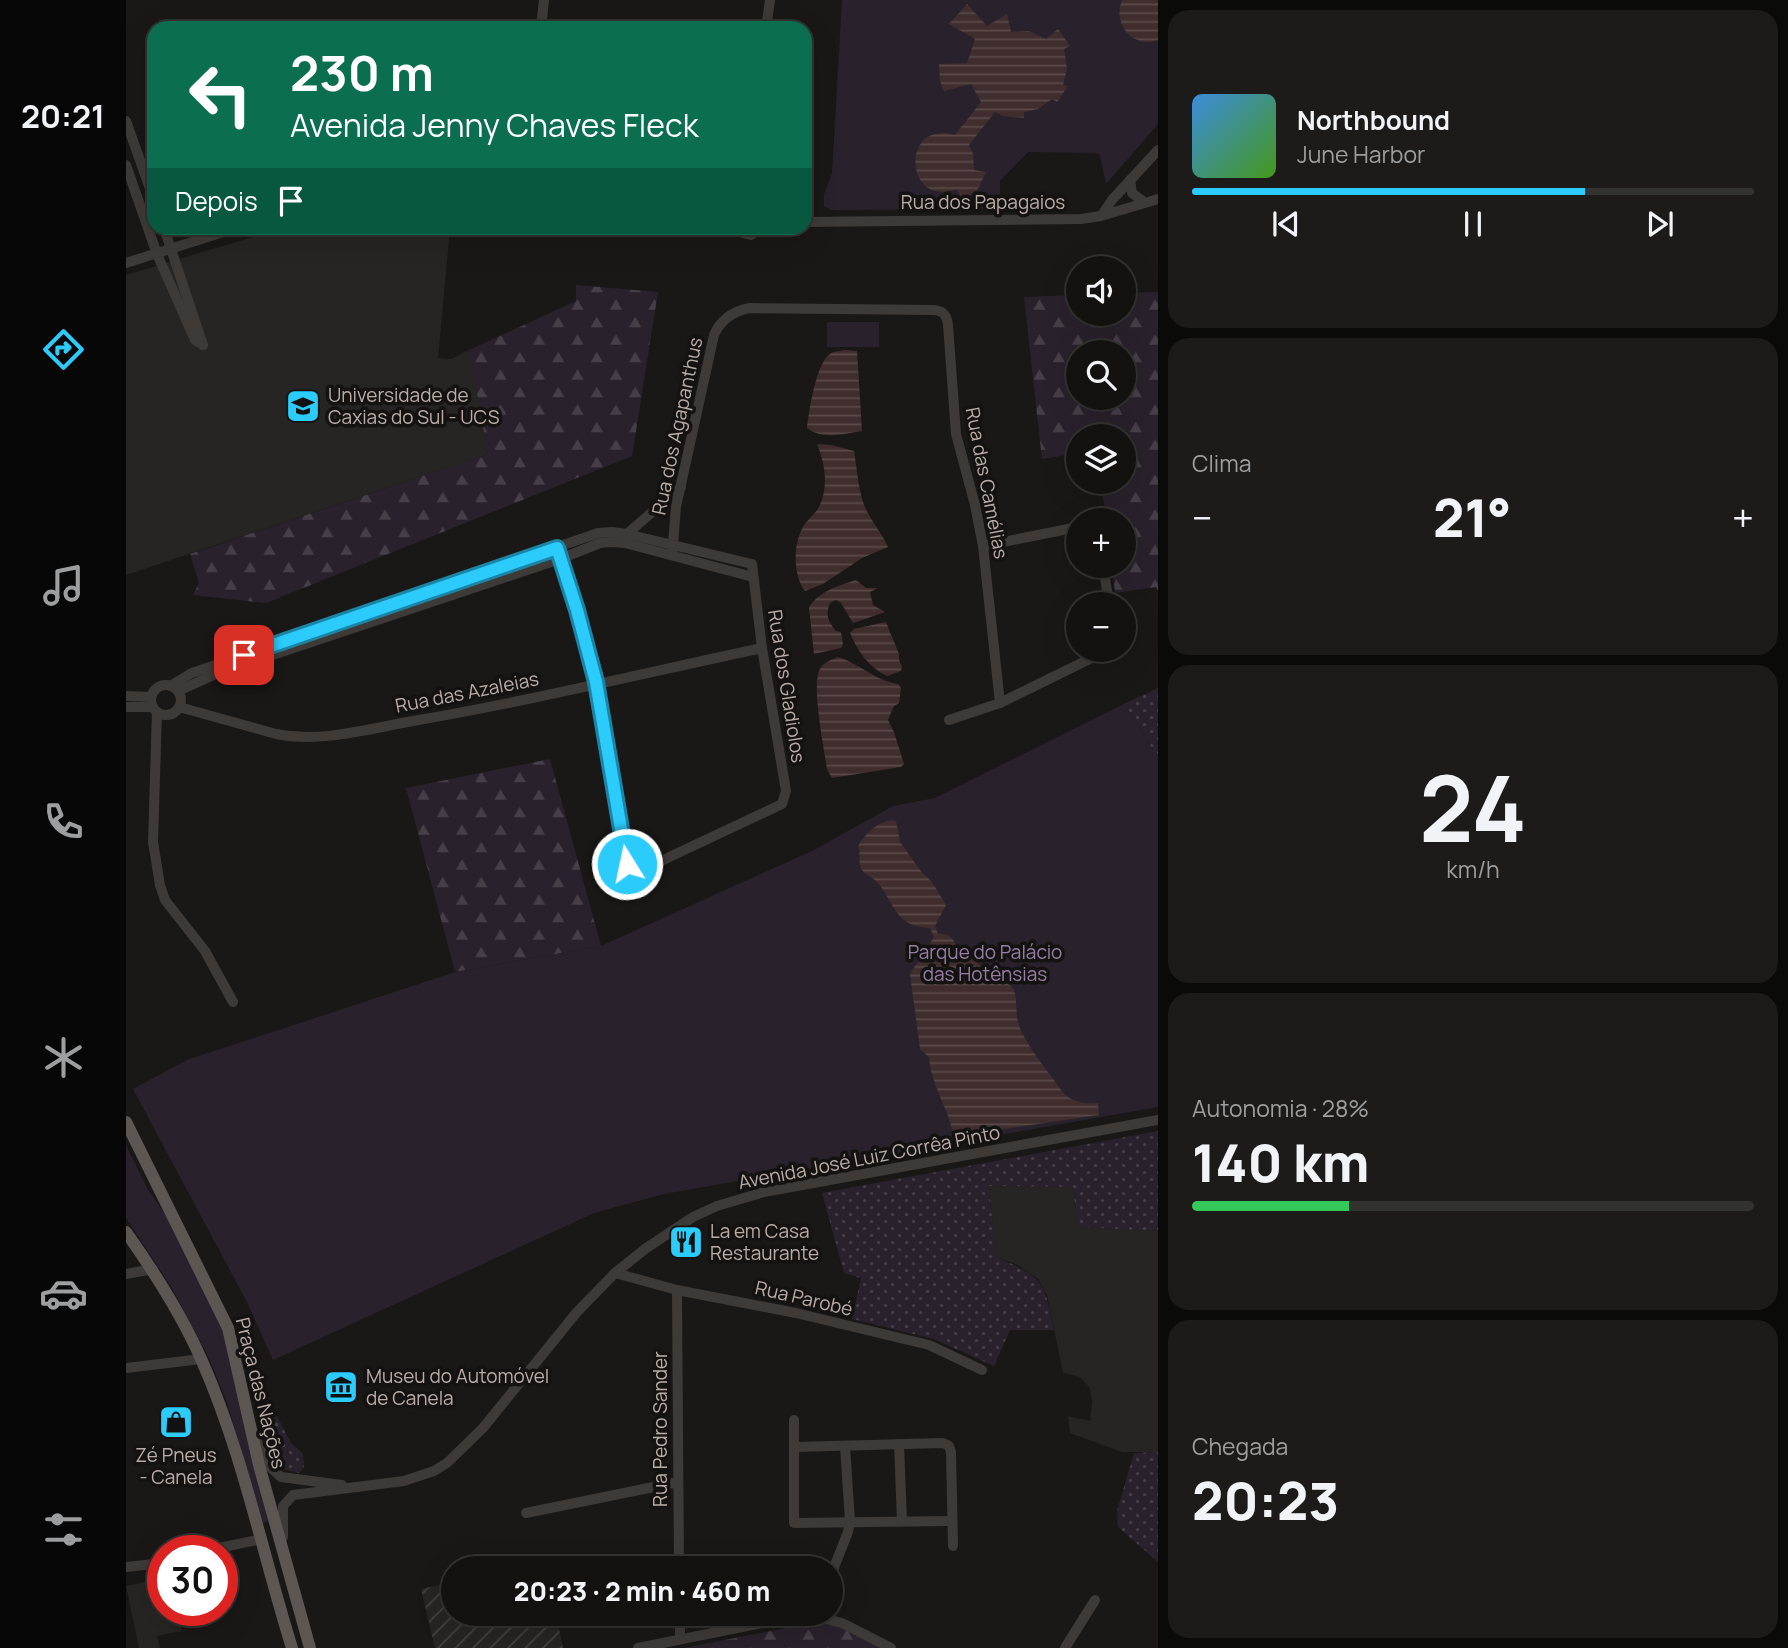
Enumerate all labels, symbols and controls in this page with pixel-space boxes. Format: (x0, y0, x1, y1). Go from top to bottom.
text: 230 m (290, 39, 434, 106)
icon: left (175, 49, 266, 140)
text: 20:21 (21, 94, 105, 138)
text: Northbound (1297, 102, 1450, 138)
text: Avenida Jenny Chaves Fleck (290, 103, 699, 147)
text: June Harbor (1297, 138, 1425, 170)
icon: arrive (272, 182, 310, 220)
text: Depois (175, 183, 258, 219)
street label: Rua dos Papagaios (901, 189, 1065, 215)
icon: previous (1267, 205, 1305, 243)
icon: pause (1454, 205, 1492, 243)
icon: next (1641, 205, 1679, 243)
map controls (1066, 256, 1136, 662)
button: sound (1066, 256, 1136, 326)
icon: directions (39, 325, 88, 374)
street label: Rua dos Agapanthus (645, 335, 709, 517)
button: search (1066, 340, 1136, 410)
place label: Universidade de Caxias do Sul - UCS (328, 382, 500, 430)
school or university icon: Universidade de Caxias do Sul - UCS (284, 387, 322, 425)
street label: Rua das Camélias (960, 405, 1014, 561)
button: layers (1066, 424, 1136, 494)
text: Clima (1192, 447, 1251, 479)
text: 21° (1433, 482, 1512, 553)
text: − (1192, 491, 1213, 543)
text: + (1732, 491, 1754, 543)
button: + (1066, 508, 1136, 578)
icon: music (39, 561, 88, 610)
button: − (1066, 592, 1136, 662)
street label: Rua dos Gladiolos (762, 608, 812, 764)
pin (214, 625, 274, 685)
icon: arrive (225, 636, 263, 674)
street label: Rua das Azaleias (393, 665, 541, 719)
text: 24 (1419, 745, 1527, 869)
icon: phone (39, 797, 88, 846)
position arrow (590, 827, 664, 901)
text: km/h (1446, 853, 1500, 885)
park label: Parque do Palácio das Hotênsias (908, 939, 1062, 987)
icon: climate (39, 1033, 88, 1082)
text: Autonomia · 28% (1192, 1092, 1369, 1124)
street label: Avenida José Luiz Corrêa Pinto (736, 1119, 1002, 1195)
text: 140 km (1192, 1127, 1369, 1198)
place label: La em Casa Restaurante (710, 1218, 819, 1266)
restaurant icon: La em Casa Restaurante (667, 1223, 705, 1261)
icon: car (39, 1269, 88, 1318)
street label: Rua Parobé (753, 1274, 855, 1322)
street label: Praça das Nações (230, 1315, 292, 1471)
street label: Rua Pedro Sander (647, 1351, 673, 1507)
place label: Museu do Automóvel de Canela (366, 1363, 549, 1411)
museum icon: Museu do Automóvel de Canela (322, 1368, 360, 1406)
shop icon: Zé Pneus - Canela (157, 1403, 195, 1441)
text: Chegada (1192, 1430, 1288, 1462)
place label: Zé Pneus - Canela (135, 1442, 217, 1490)
text: 20:23 (1192, 1465, 1339, 1536)
icon: filters (39, 1505, 88, 1554)
speed limit sign: 30 (147, 1535, 238, 1626)
text: 20:23 · 2 min · 460 m (514, 1573, 770, 1609)

